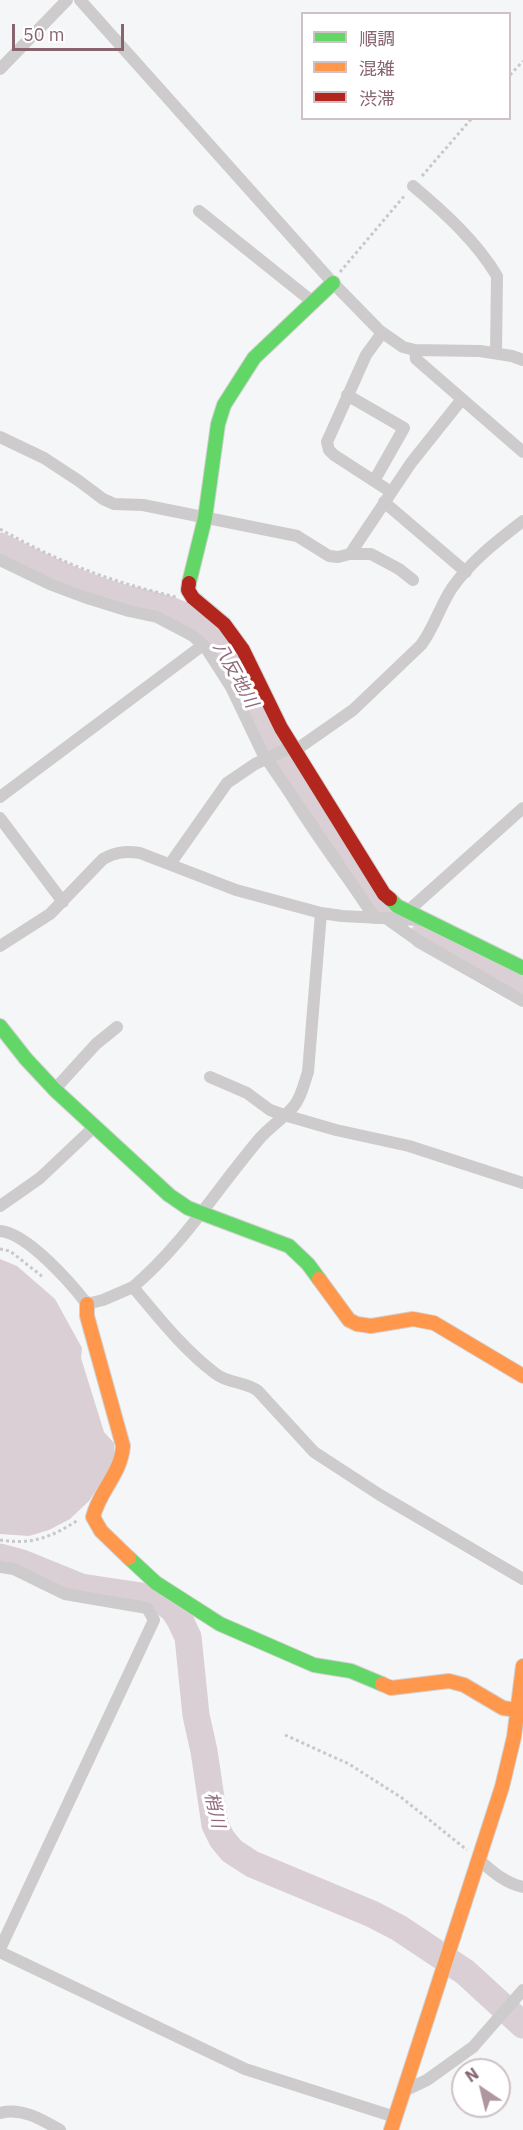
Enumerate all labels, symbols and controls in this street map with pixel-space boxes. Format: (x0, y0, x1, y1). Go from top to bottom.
scale bar (15, 12, 128, 50)
legend (301, 12, 511, 120)
text: 50 m (23, 23, 65, 46)
text: 順調 (359, 27, 395, 50)
text: 混雑 (359, 57, 395, 80)
text: 渋滞 (359, 87, 395, 110)
water label: 八反地川 (208, 638, 262, 712)
water label: 梢川 (199, 1790, 229, 1830)
north arrow (451, 2058, 511, 2118)
text: N (461, 2063, 482, 2086)

